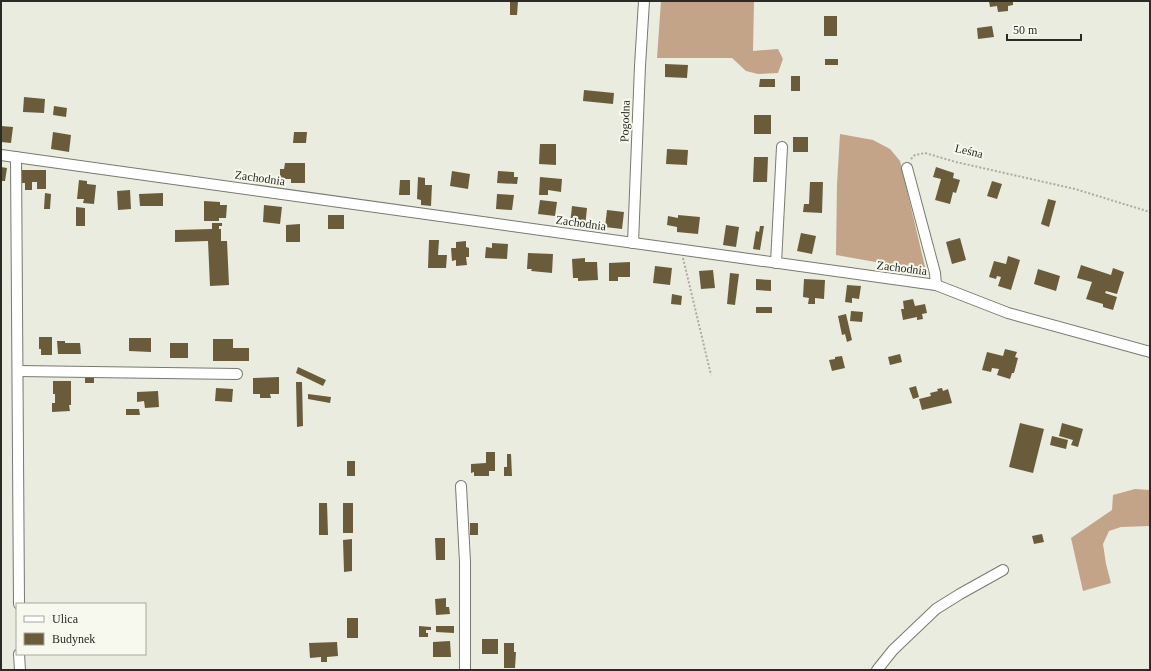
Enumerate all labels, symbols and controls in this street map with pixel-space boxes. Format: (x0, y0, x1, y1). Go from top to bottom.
scale bar (1007, 16, 1081, 42)
text: 50 m (1013, 23, 1038, 37)
street label: Pogodna (617, 99, 633, 142)
street label: Leśna (953, 141, 985, 161)
street label: Zachodnia (234, 168, 287, 189)
street label: Zachodnia (555, 213, 608, 234)
street label: Zachodnia (876, 258, 929, 278)
legend (16, 603, 146, 655)
text: Ulica (52, 612, 79, 626)
text: Budynek (52, 632, 95, 646)

